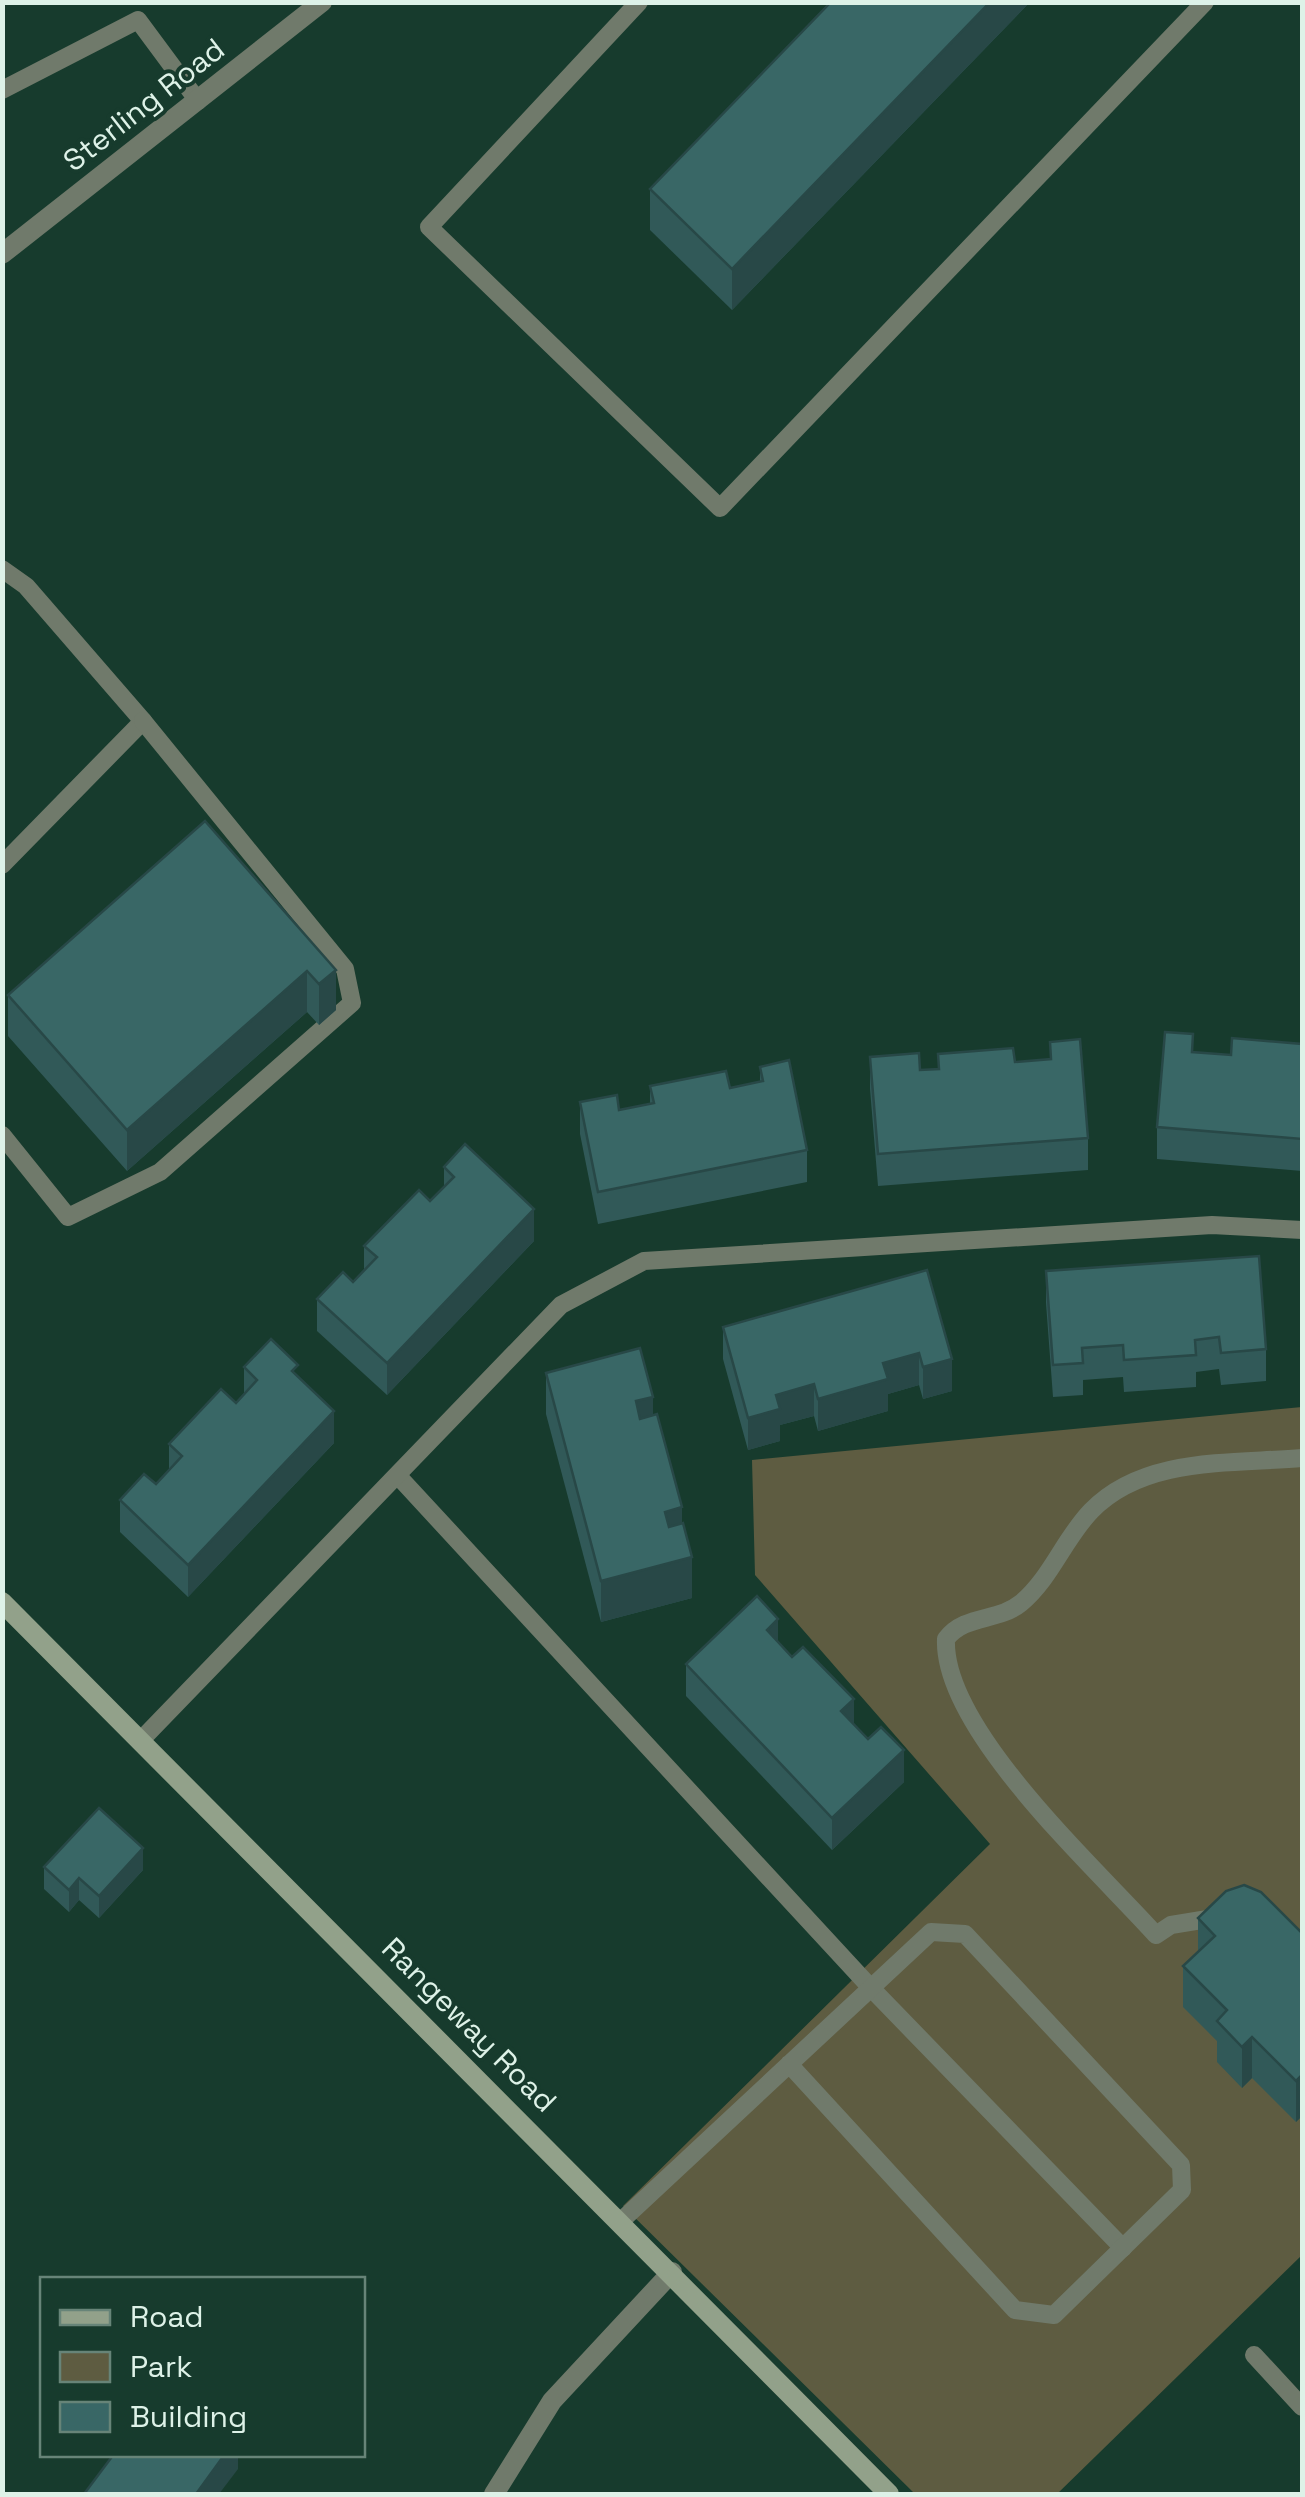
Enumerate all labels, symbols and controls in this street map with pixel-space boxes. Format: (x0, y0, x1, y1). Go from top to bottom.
street label: Sterling Road (55, 29, 232, 180)
street label: Rangeway Road (374, 1929, 565, 2120)
legend (40, 2277, 365, 2457)
text: Road (130, 2297, 204, 2336)
text: Park (130, 2347, 192, 2386)
text: Building (130, 2397, 247, 2436)

